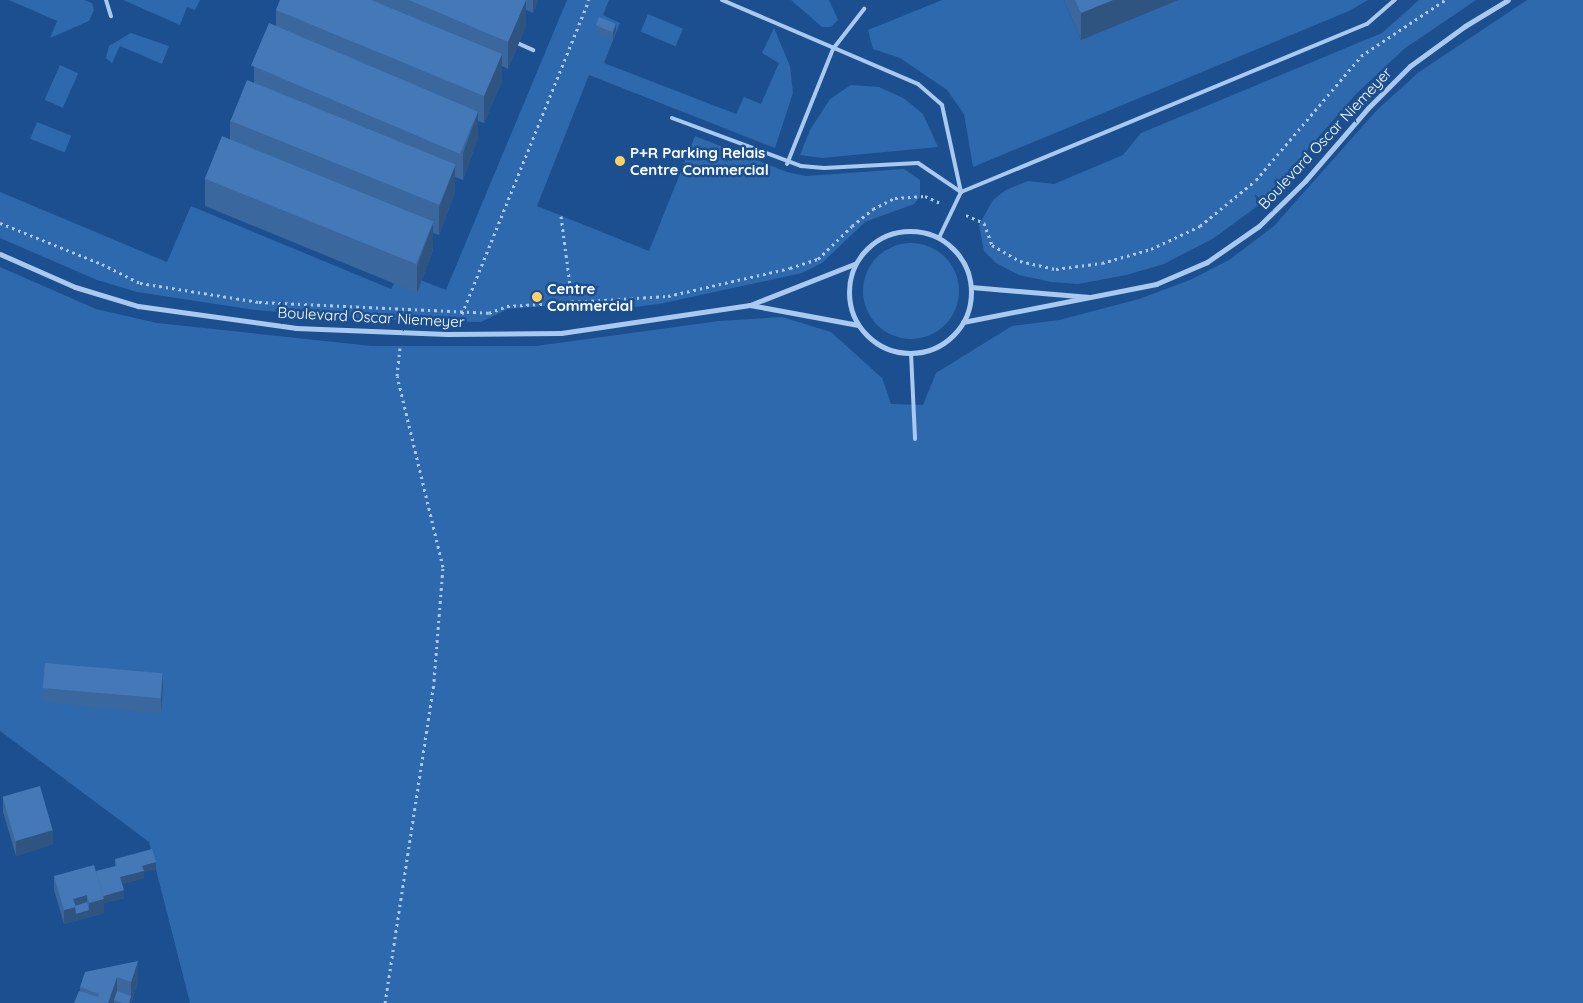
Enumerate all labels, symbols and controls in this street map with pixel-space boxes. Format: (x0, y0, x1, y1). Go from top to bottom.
street label: Boulevard Oscar Niemeyer (1255, 63, 1395, 213)
place label: P+R Parking Relais Centre Commercial (630, 143, 769, 178)
marker: P+R Parking Relais Centre Commercial (614, 155, 626, 167)
place label: Centre Commercial (547, 279, 633, 314)
marker: Centre Commercial (531, 291, 543, 303)
street label: Boulevard Oscar Niemeyer (277, 303, 465, 331)

